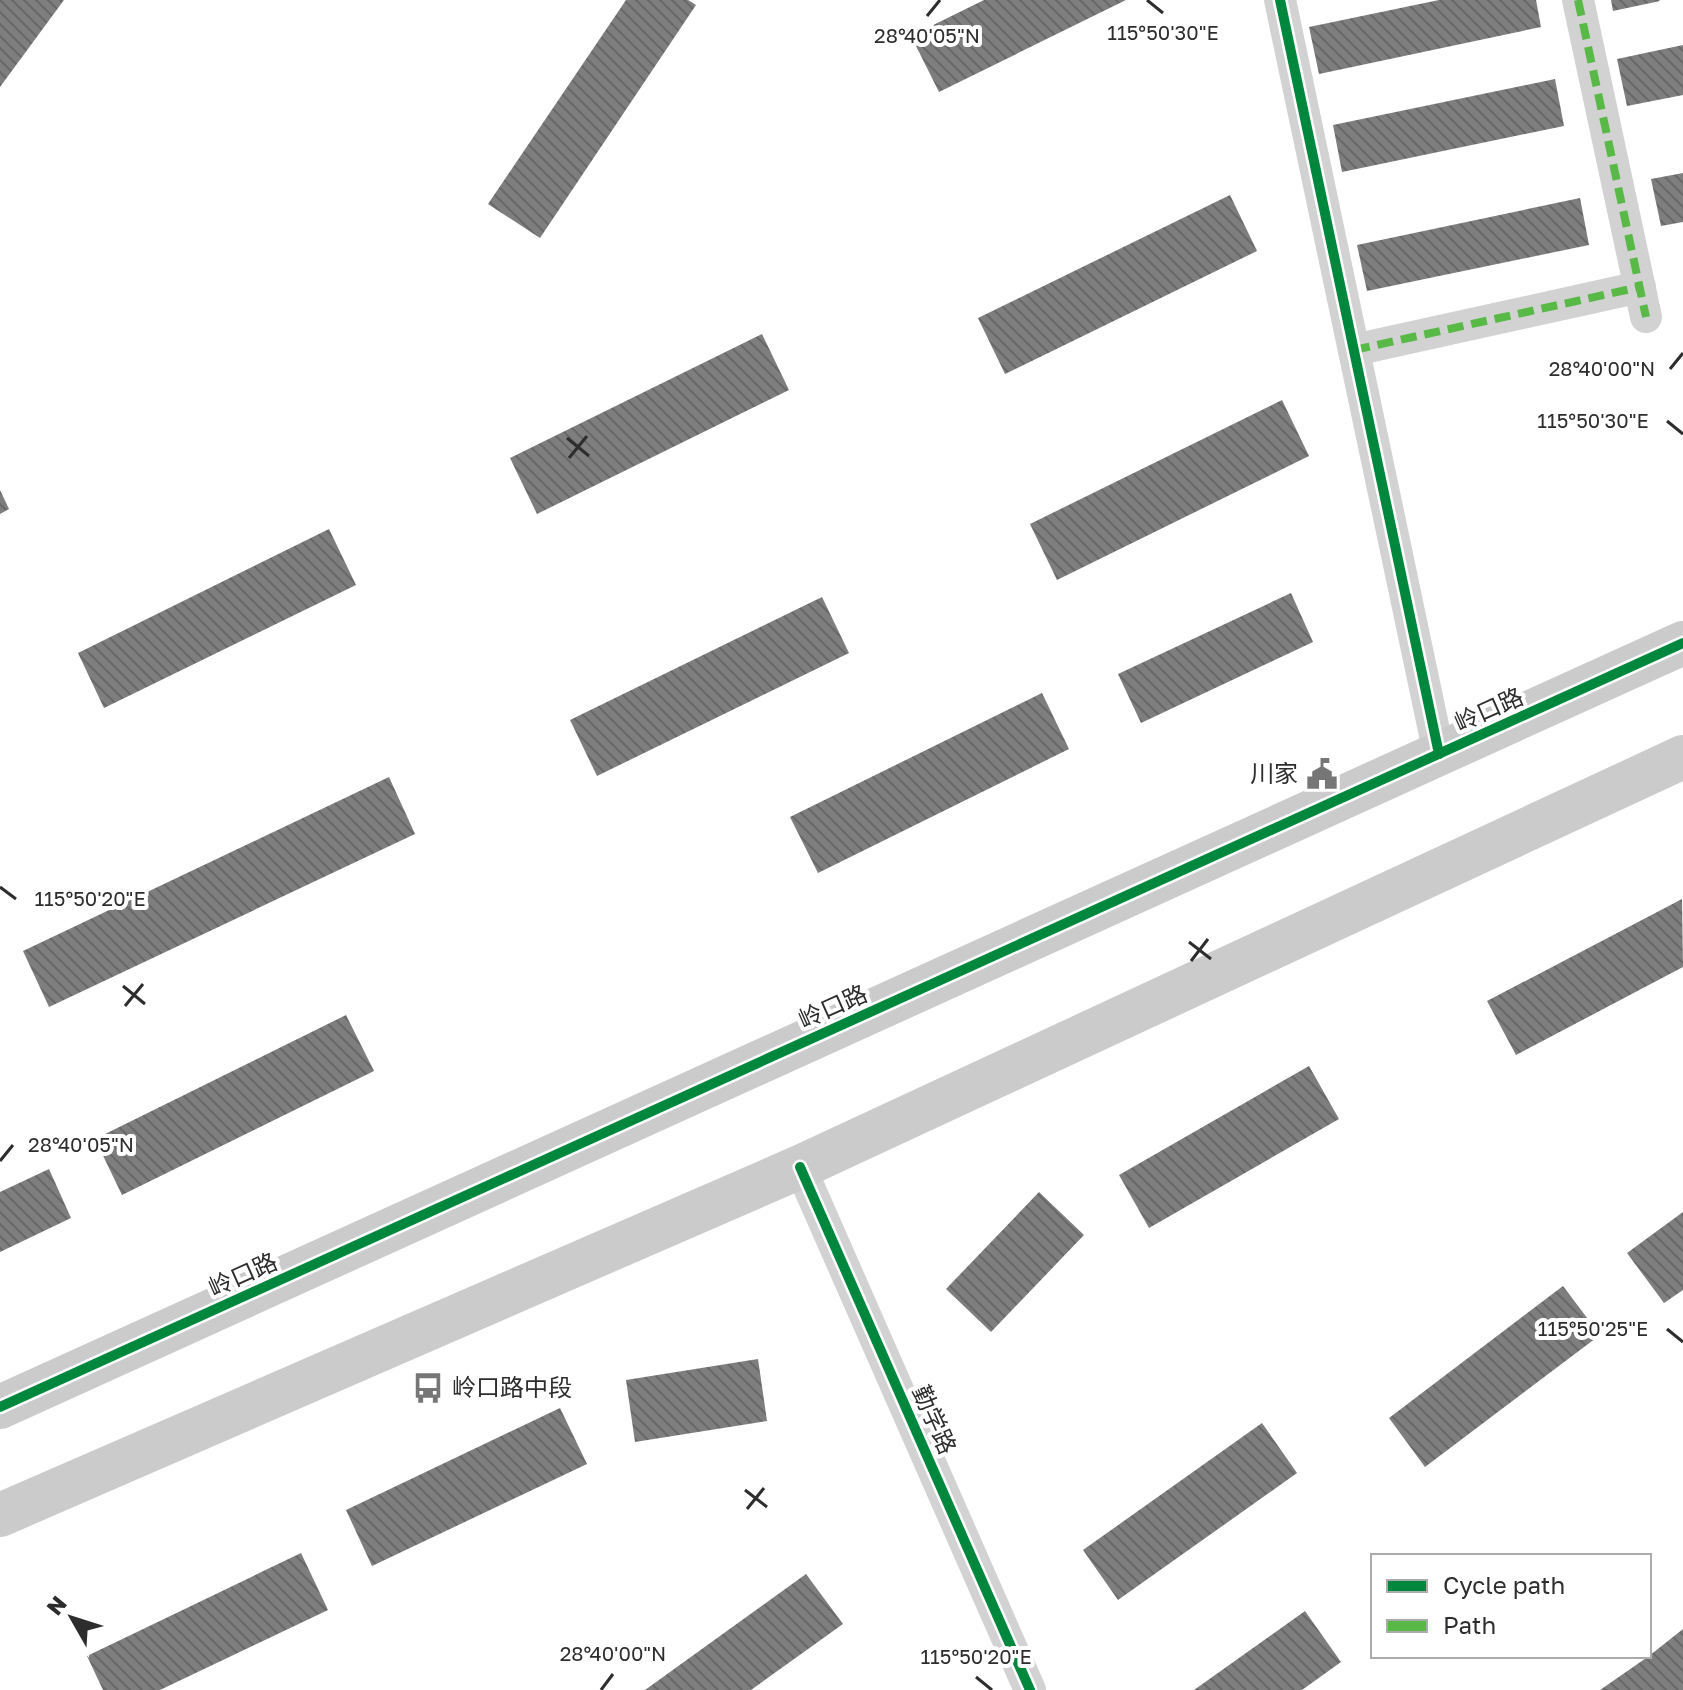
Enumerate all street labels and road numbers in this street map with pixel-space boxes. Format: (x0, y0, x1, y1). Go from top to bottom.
street label: 岭口路 (1450, 681, 1527, 737)
street label: 岭口路 (794, 978, 871, 1034)
street label: 岭口路 (204, 1246, 281, 1302)
street label: 勤学路 (907, 1381, 963, 1458)

